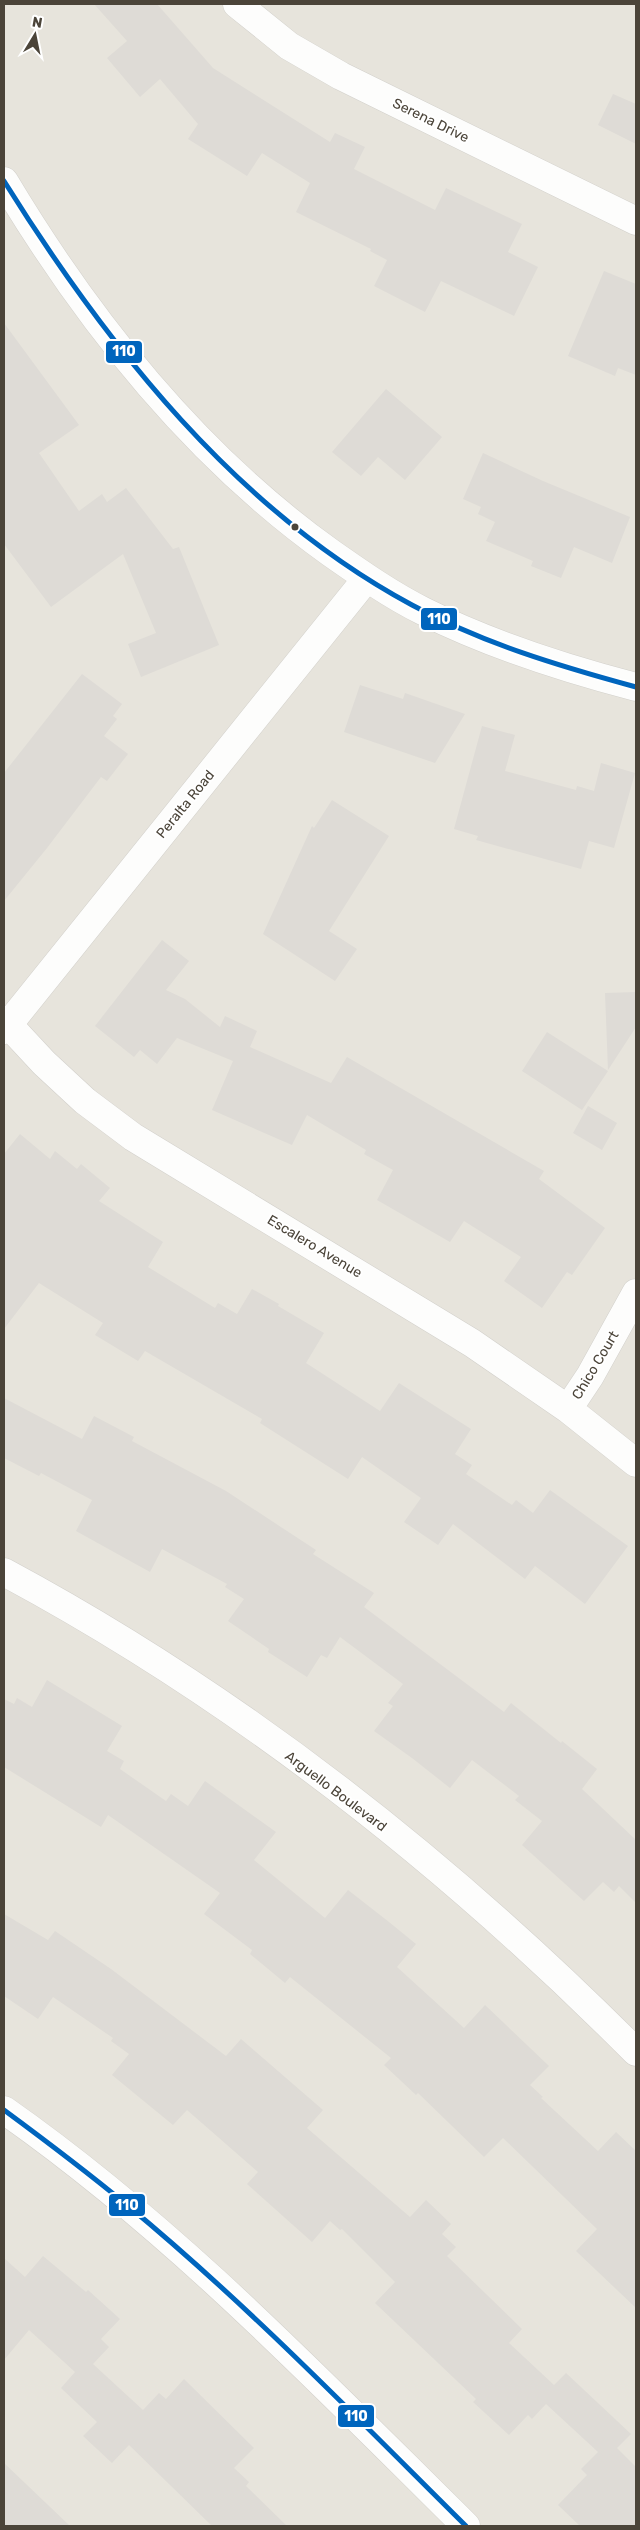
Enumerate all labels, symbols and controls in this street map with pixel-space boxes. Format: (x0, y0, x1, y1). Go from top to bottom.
north arrow (10, 10, 60, 60)
text: N (31, 13, 44, 32)
street label: Serena Drive (390, 95, 472, 146)
line badge: 110 (105, 340, 143, 364)
text: 110 (112, 343, 136, 360)
unlabelled marker (290, 522, 300, 532)
line badge: 110 (420, 607, 458, 631)
text: 110 (427, 611, 451, 628)
street label: Peralta Road (153, 767, 218, 842)
street label: Escalero Avenue (264, 1211, 365, 1282)
street label: Chico Court (568, 1327, 623, 1403)
street label: Arguello Boulevard (281, 1748, 390, 1835)
line badge: 110 (108, 2193, 146, 2217)
text: 110 (115, 2197, 139, 2214)
line badge: 110 (337, 2404, 375, 2428)
text: 110 (344, 2408, 368, 2425)

